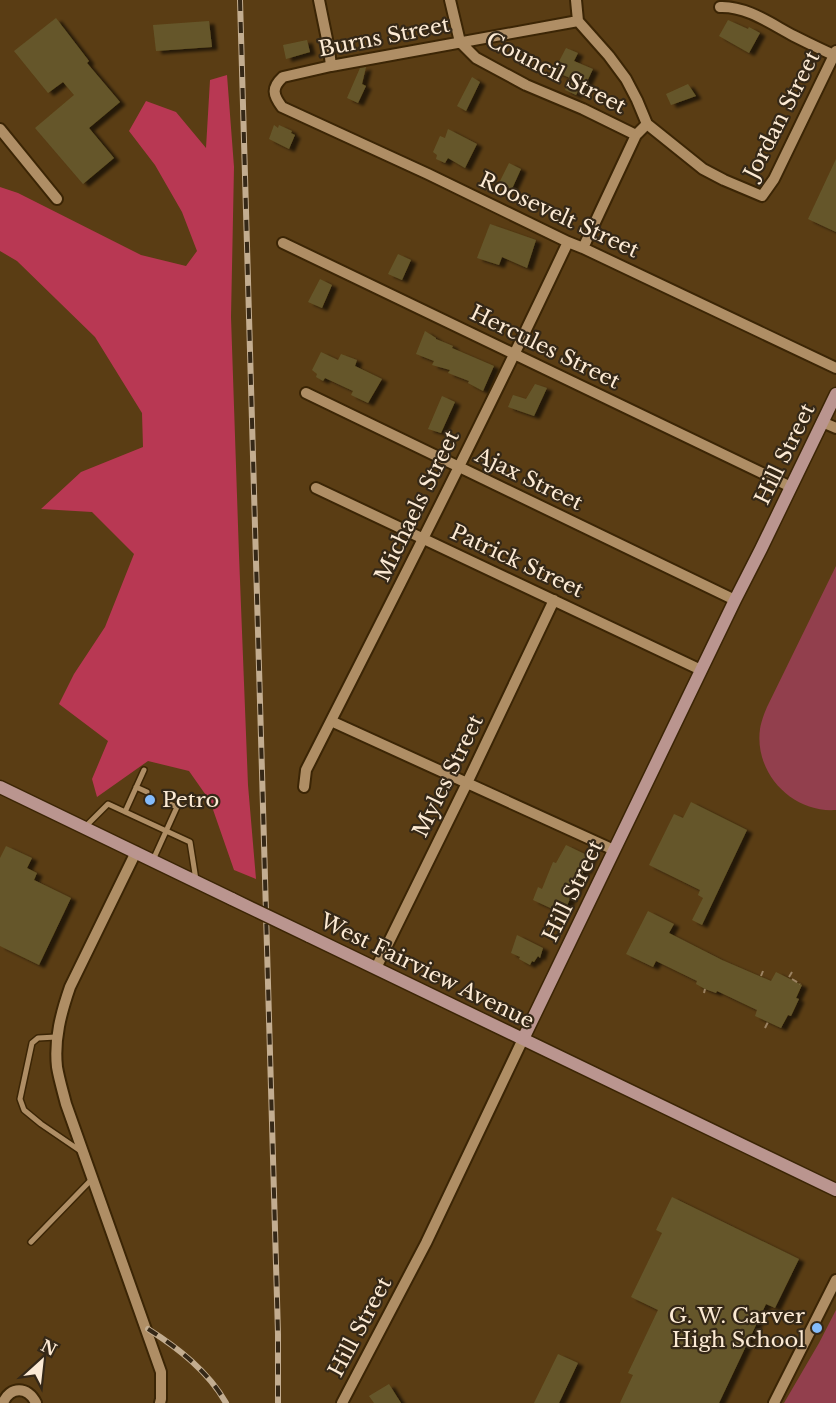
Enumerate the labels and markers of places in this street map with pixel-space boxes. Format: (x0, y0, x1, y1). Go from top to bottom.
place label: Petro (162, 787, 219, 813)
marker: Petro (143, 793, 157, 807)
place label: G. W. Carver High School (669, 1303, 805, 1353)
marker: G. W. Carver High School (810, 1321, 824, 1335)

